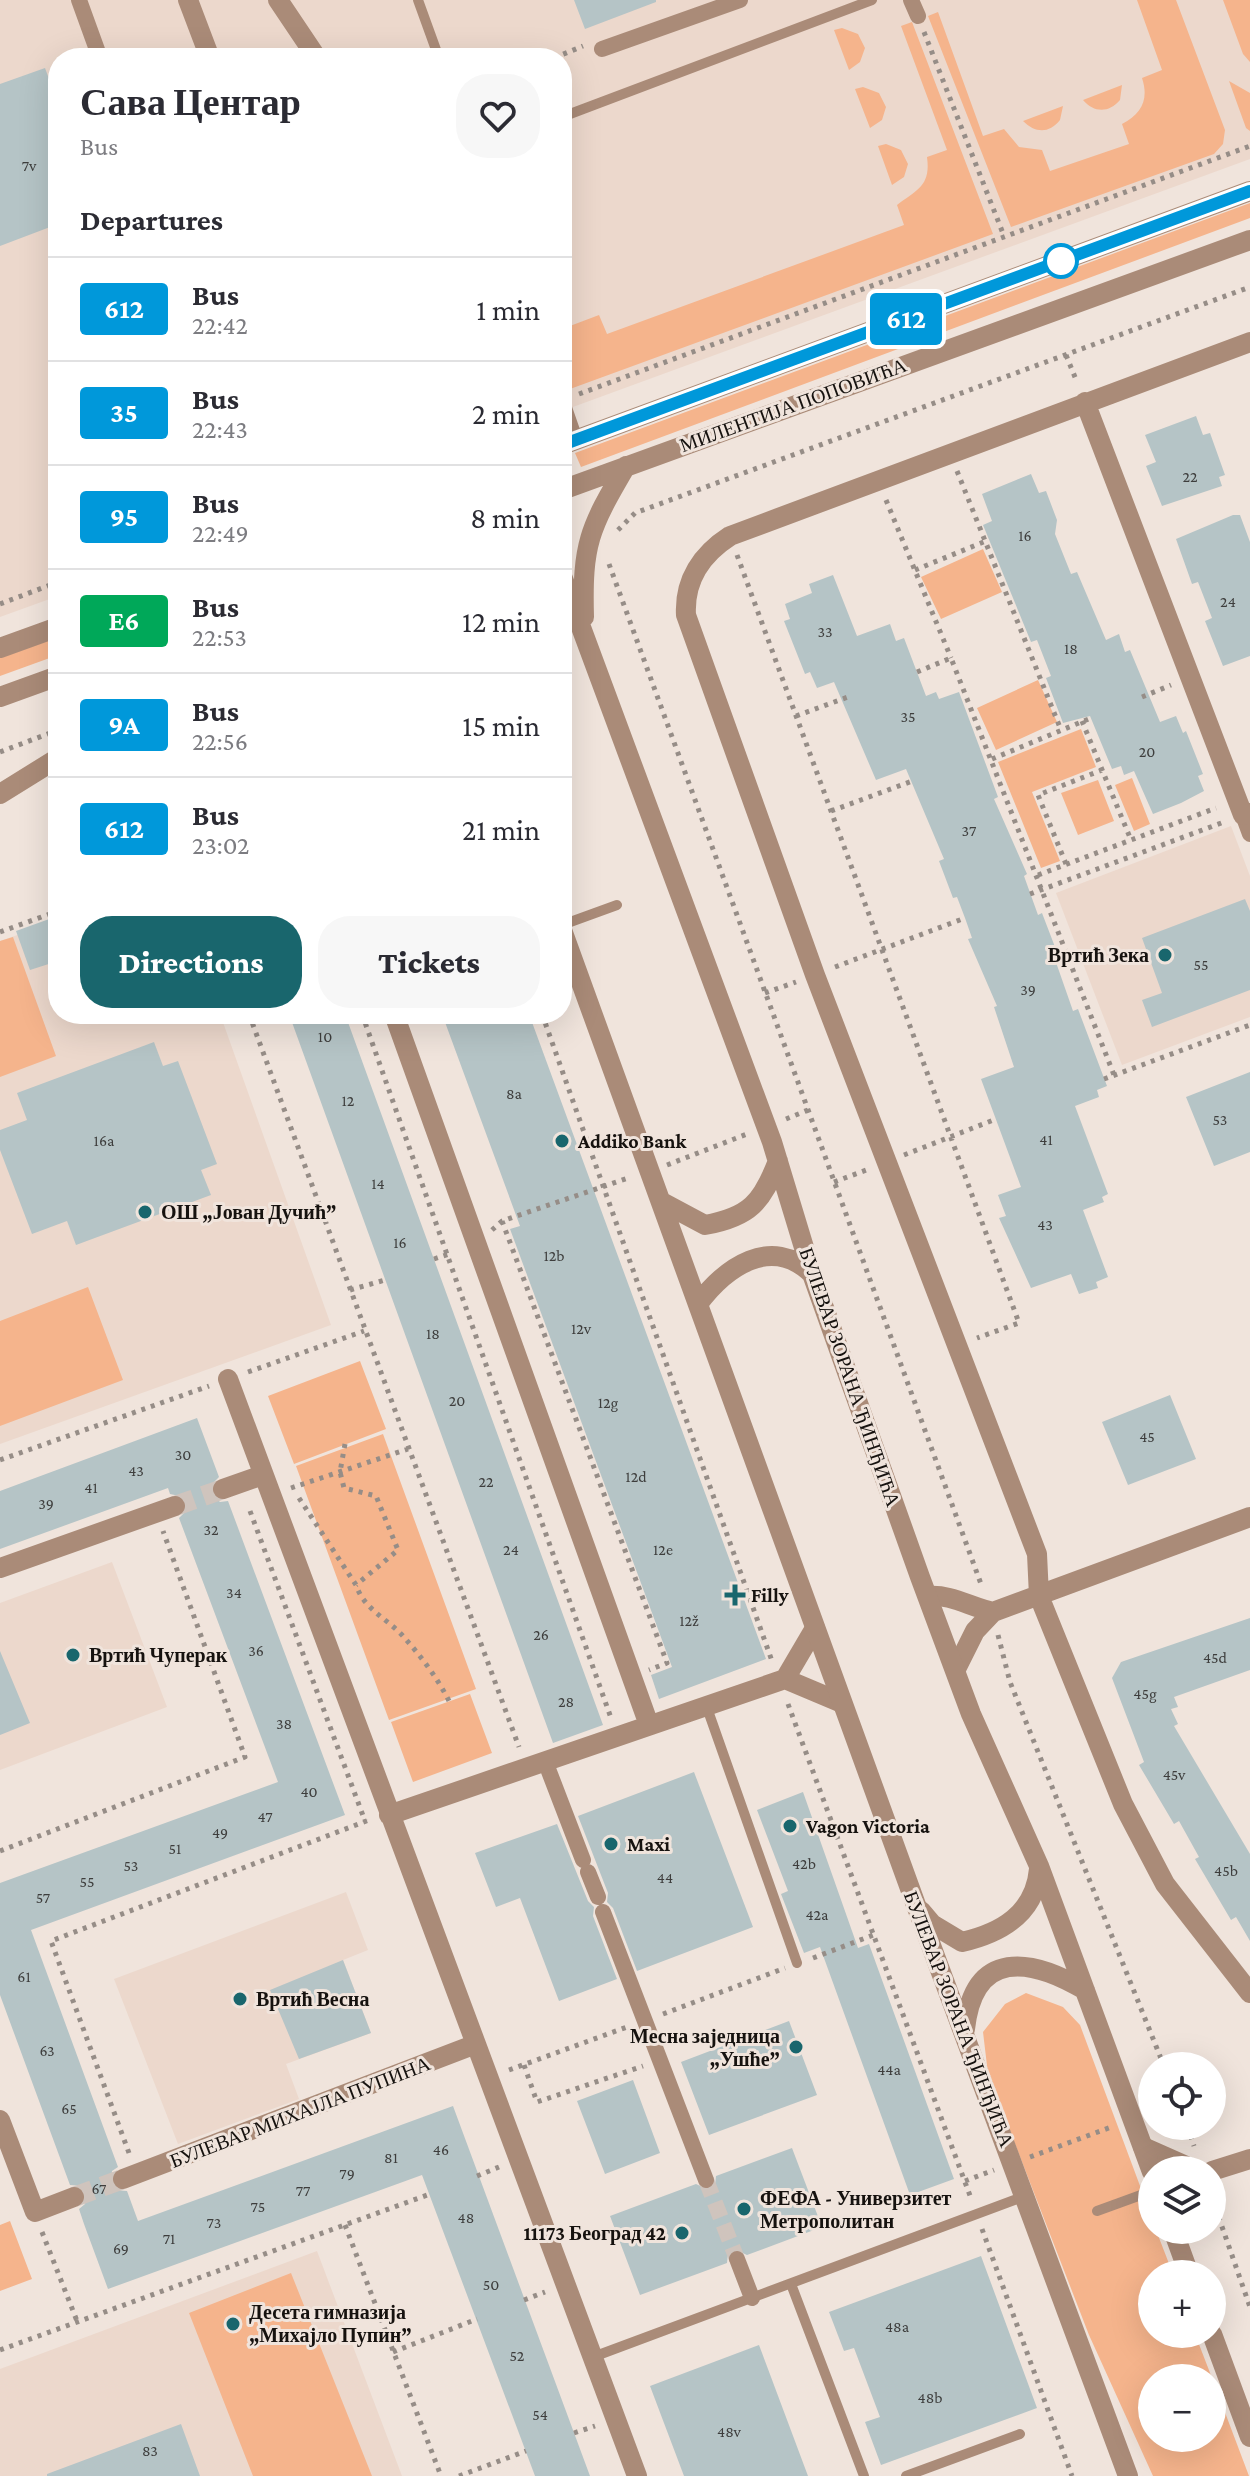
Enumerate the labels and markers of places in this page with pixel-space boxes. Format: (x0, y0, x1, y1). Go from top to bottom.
unlabelled marker (1044, 244, 1078, 278)
place label: Вртић Зека (1048, 944, 1149, 967)
marker: Вртић Зека (1156, 946, 1174, 964)
place label: Addiko Bank (577, 1130, 687, 1152)
marker: Addiko Bank (553, 1132, 571, 1150)
place label: ОШ „Јован Дучић” (161, 1201, 336, 1224)
marker: ОШ „Јован Дучић” (136, 1203, 154, 1221)
place label: Filly (751, 1584, 789, 1606)
marker: Filly (726, 1586, 744, 1604)
place label: Вртић Чуперак (89, 1644, 228, 1667)
marker: Вртић Чуперак (64, 1646, 82, 1664)
place label: Vagon Victoria (805, 1815, 930, 1837)
marker: Vagon Victoria (781, 1817, 799, 1835)
place label: Maxi (627, 1833, 670, 1855)
marker: Maxi (602, 1835, 620, 1853)
place label: Вртић Весна (256, 1988, 369, 2011)
marker: Вртић Весна (231, 1990, 249, 2008)
place label: Месна заједница „Ушће” (630, 2025, 780, 2070)
marker: Месна заједница „Ушће” (787, 2038, 805, 2056)
place label: ФЕФА - Универзитет Метрополитан (760, 2187, 952, 2233)
marker: ФЕФА - Универзитет Метрополитан (735, 2200, 753, 2218)
place label: 11173 Београд 42 (523, 2222, 666, 2245)
marker: 11173 Београд 42 (673, 2224, 691, 2242)
place label: Десета гимназија „Михајло Пупин” (249, 2301, 412, 2347)
marker: Десета гимназија „Михајло Пупин” (224, 2315, 242, 2333)

